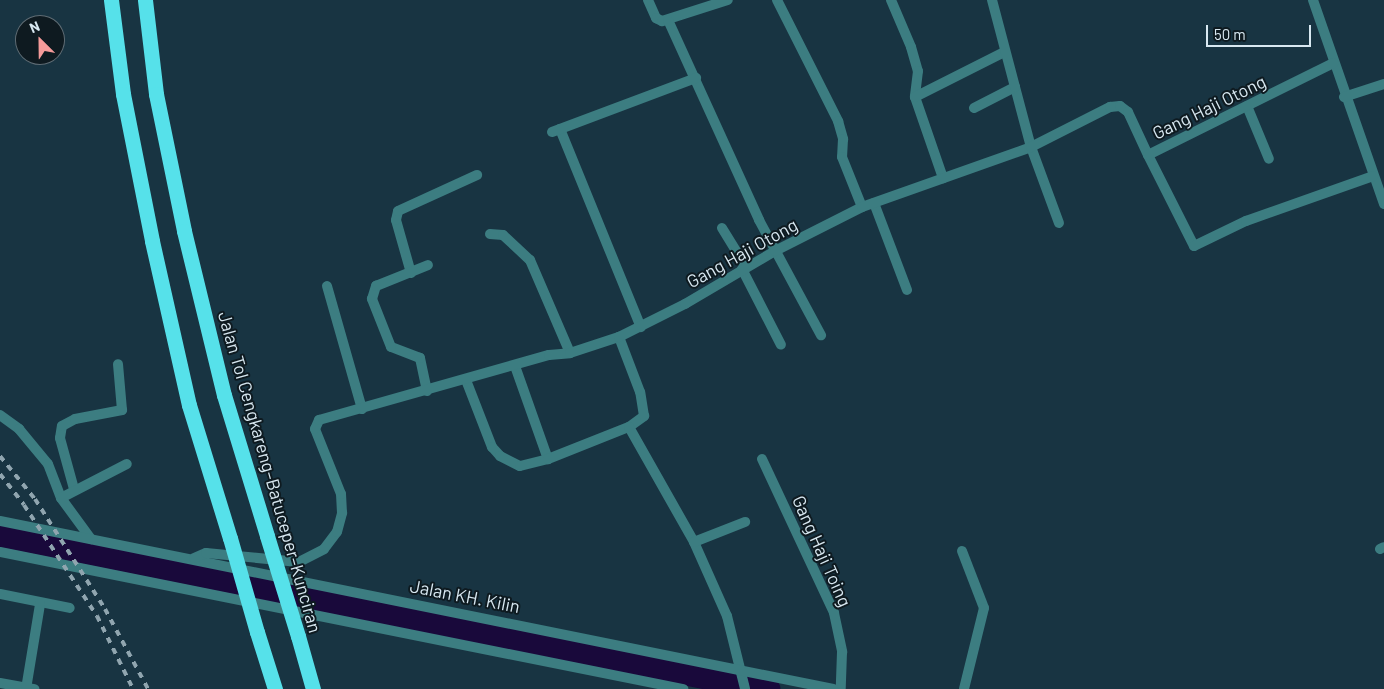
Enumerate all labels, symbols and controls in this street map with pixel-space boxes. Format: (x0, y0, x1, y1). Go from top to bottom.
north arrow (15, 15, 65, 65)
scale bar (1209, 15, 1314, 47)
text: N (27, 17, 42, 36)
text: 50 m (1214, 25, 1246, 43)
street label: Gang Haji Otong (1149, 70, 1269, 144)
street label: Gang Haji Otong (683, 214, 801, 292)
street label: Jalan Tol Cengkareng–Batuceper–Kunciran (214, 309, 326, 635)
street label: Gang Haji Toing (788, 492, 856, 610)
street label: Jalan KH. Kilin (408, 575, 522, 617)

